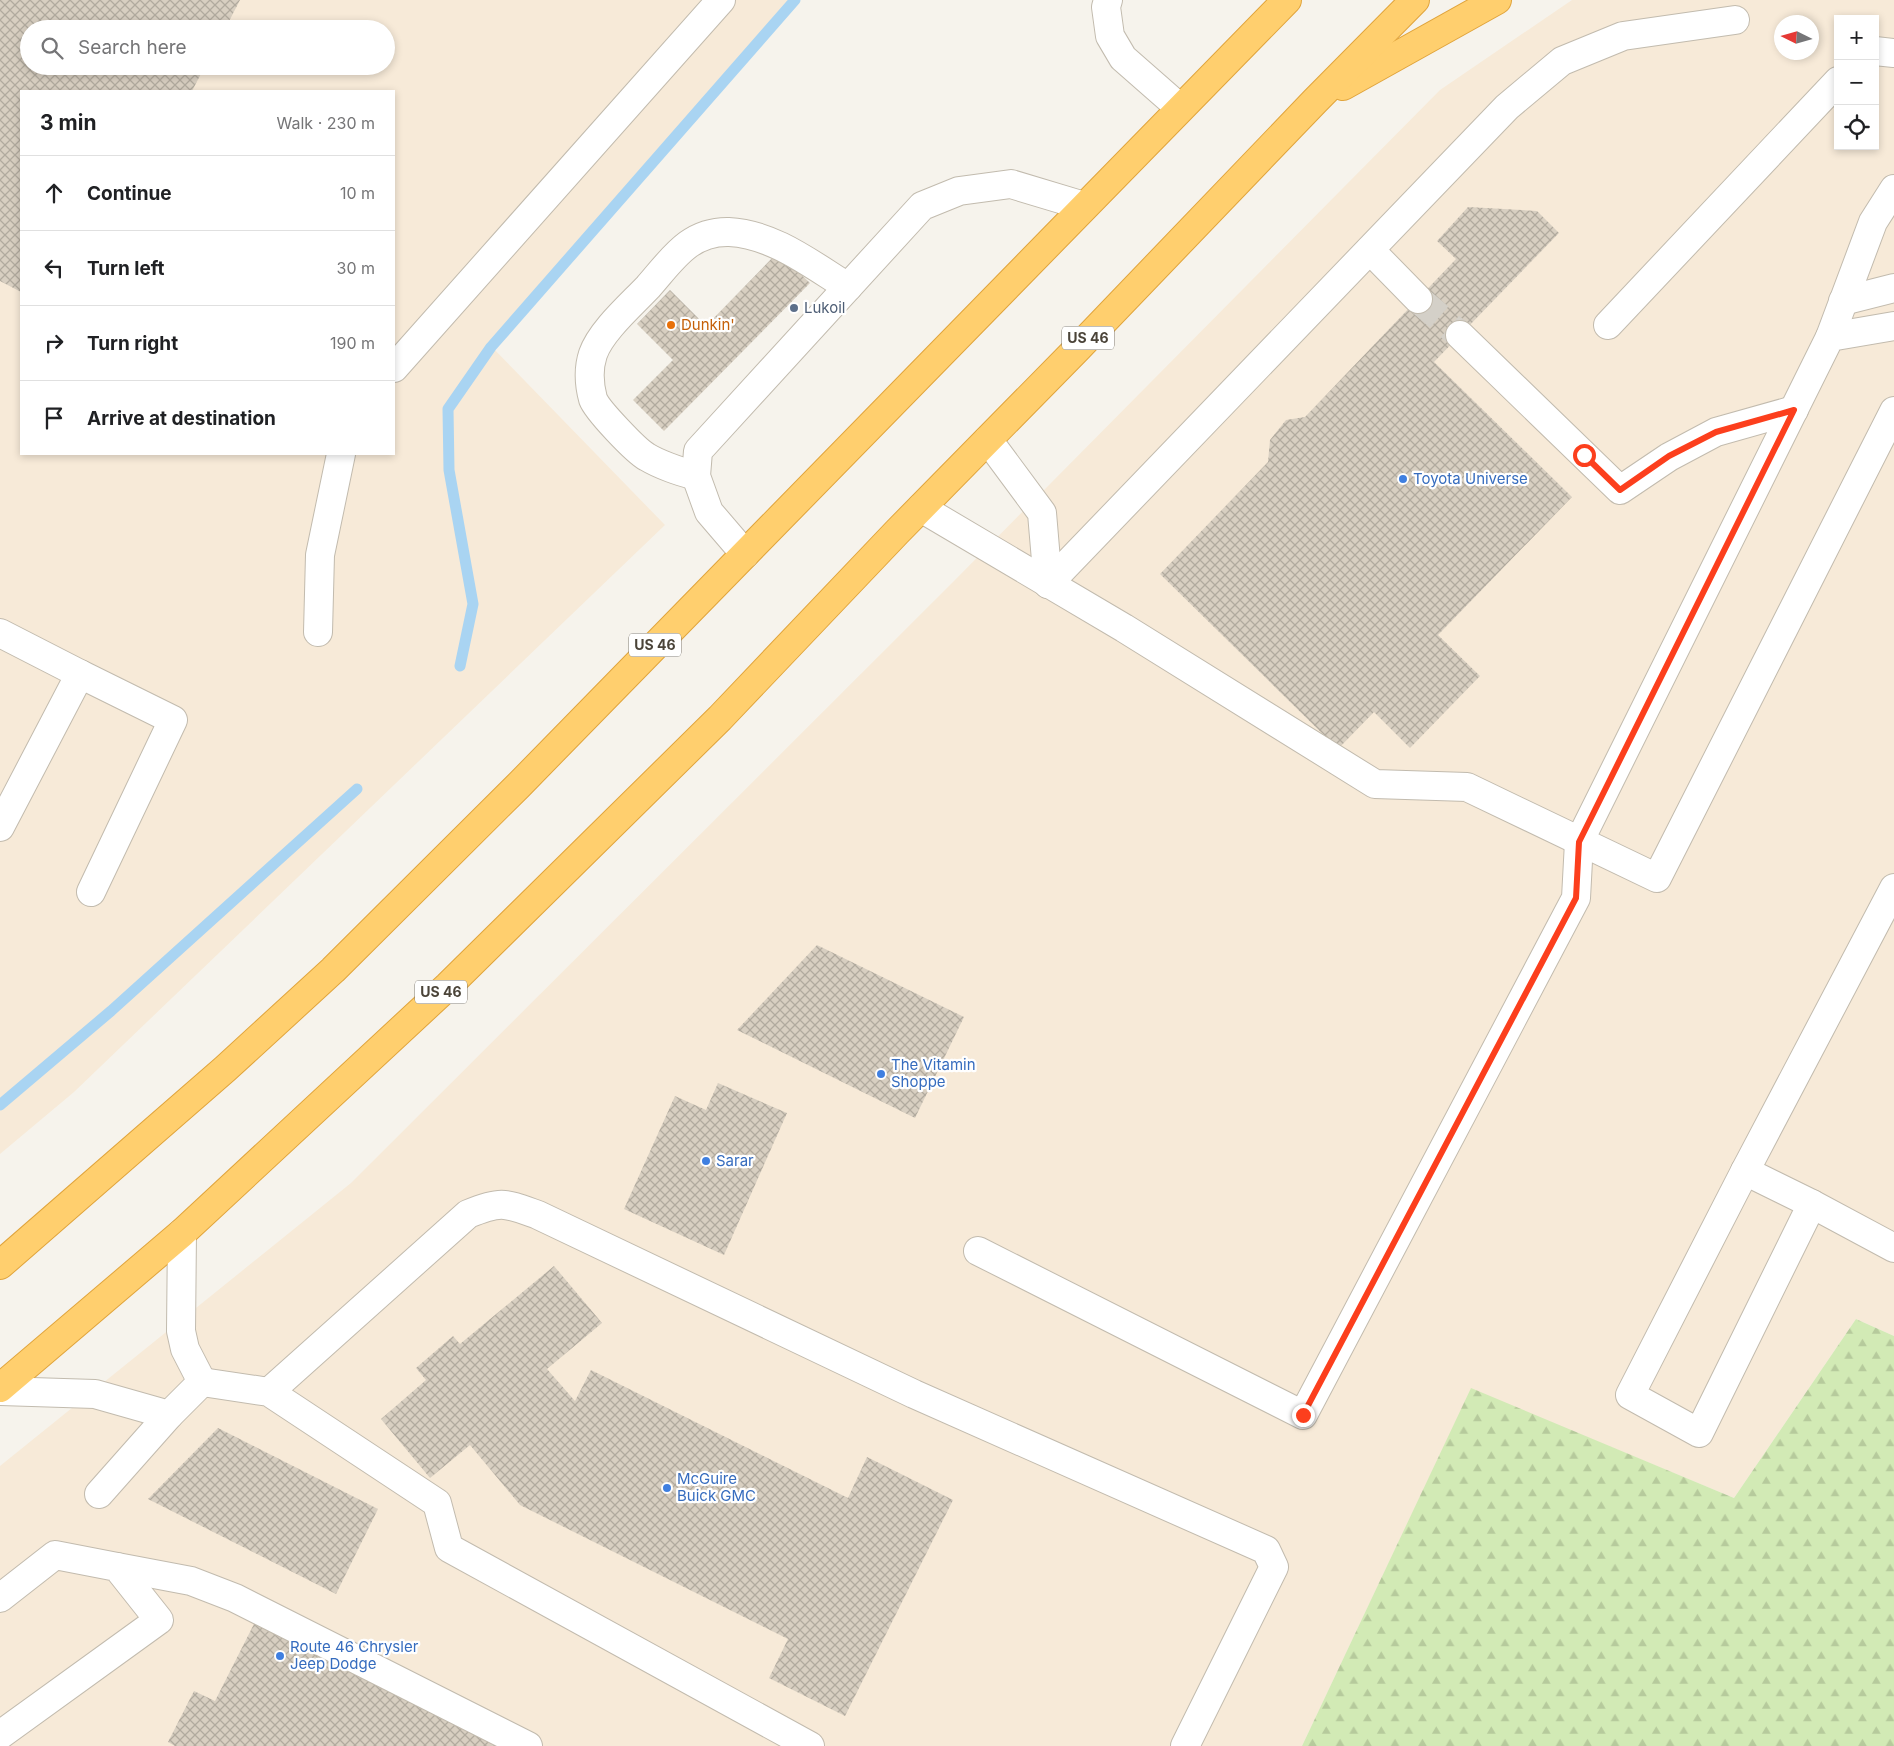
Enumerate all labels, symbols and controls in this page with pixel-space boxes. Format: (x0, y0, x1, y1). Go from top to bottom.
north arrow (1774, 15, 1819, 60)
map controls (1834, 15, 1879, 150)
button: + (1834, 15, 1879, 60)
search box (20, 20, 395, 75)
icon: search (38, 34, 66, 62)
text: Search here (78, 36, 187, 59)
button: − (1834, 60, 1879, 105)
button: locate (1834, 105, 1879, 150)
text: 3 min (40, 110, 96, 135)
text: Walk · 230 m (277, 113, 375, 133)
icon: ahead (40, 179, 68, 207)
text: Continue (87, 182, 172, 205)
text: 10 m (340, 183, 375, 203)
icon: left (40, 254, 68, 282)
text: Turn left (87, 257, 165, 280)
text: 30 m (337, 258, 375, 278)
place label: Lukoil (804, 298, 846, 317)
marker: Lukoil (788, 302, 800, 314)
place label: Dunkin' (681, 315, 735, 334)
marker: Dunkin' (665, 319, 677, 331)
road number: US 46 (1062, 326, 1114, 349)
icon: right (40, 329, 68, 357)
text: Turn right (87, 332, 178, 355)
text: 190 m (330, 333, 375, 353)
icon: arrive (40, 404, 68, 432)
text: Arrive at destination (87, 407, 276, 430)
route start (1573, 444, 1596, 467)
place label: Toyota Universe (1413, 469, 1528, 488)
marker: Toyota Universe (1397, 473, 1409, 485)
road number: US 46 (629, 634, 681, 656)
road number: US 46 (415, 980, 467, 1004)
place label: The Vitamin Shoppe (891, 1055, 976, 1091)
marker: The Vitamin Shoppe (875, 1068, 887, 1080)
place label: Sarar (716, 1151, 754, 1170)
marker: Sarar (700, 1155, 712, 1167)
route end (1292, 1404, 1315, 1427)
place label: McGuire Buick GMC (677, 1469, 756, 1505)
marker: McGuire Buick GMC (661, 1482, 673, 1494)
place label: Route 46 Chrysler Jeep Dodge (290, 1637, 419, 1673)
marker: Route 46 Chrysler Jeep Dodge (274, 1650, 286, 1662)

